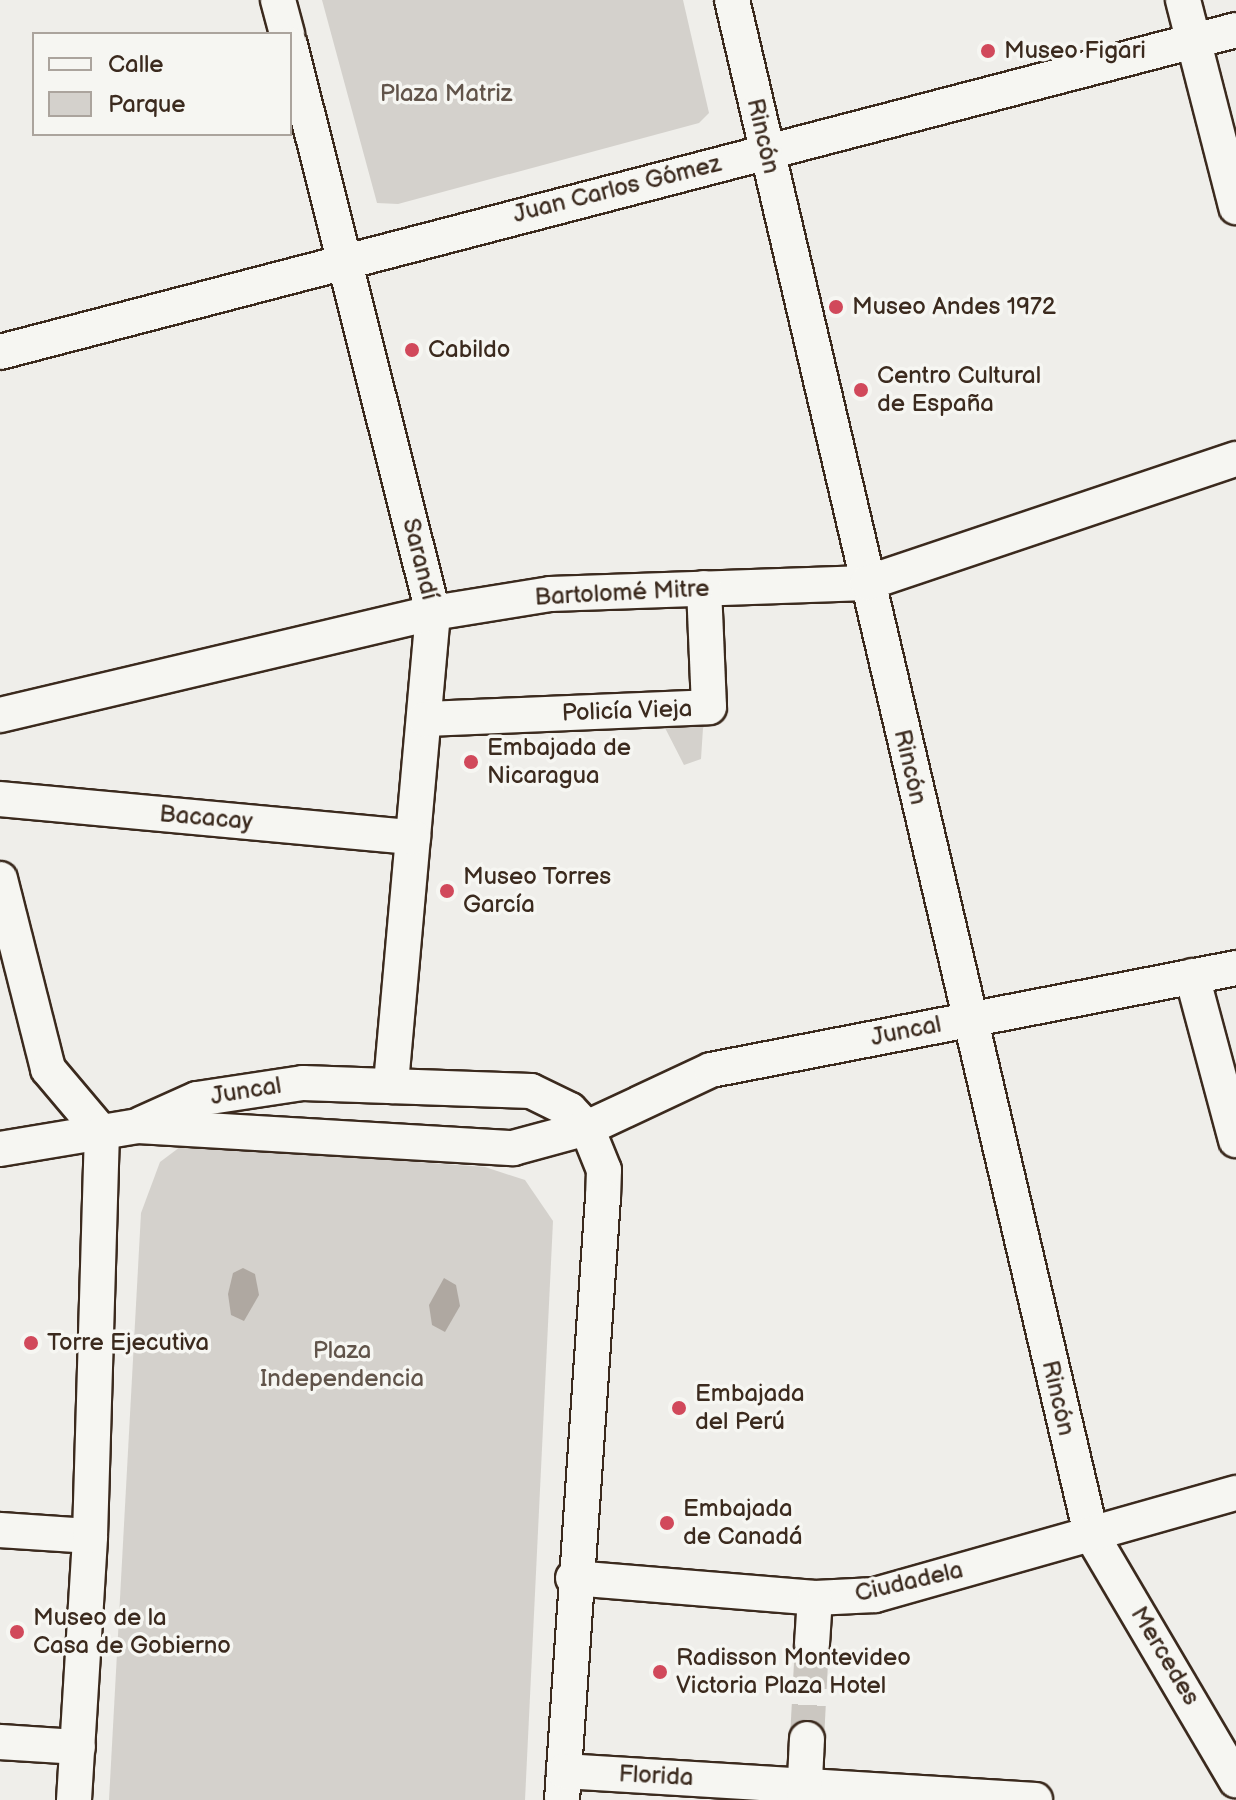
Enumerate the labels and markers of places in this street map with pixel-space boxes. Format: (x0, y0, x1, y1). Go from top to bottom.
place label: Museo Figari (1004, 37, 1146, 65)
marker: Museo Figari (979, 42, 997, 60)
place label: Museo Andes 1972 (852, 293, 1056, 321)
marker: Museo Andes 1972 (827, 298, 845, 316)
place label: Cabildo (428, 336, 510, 364)
marker: Cabildo (403, 341, 421, 359)
place label: Centro Cultural de España (877, 362, 1041, 418)
marker: Centro Cultural de España (852, 381, 870, 399)
place label: Embajada de Nicaragua (487, 734, 631, 790)
marker: Embajada de Nicaragua (462, 753, 480, 771)
place label: Museo Torres García (463, 863, 612, 919)
marker: Museo Torres García (438, 882, 456, 900)
place label: Torre Ejecutiva (47, 1329, 209, 1357)
marker: Torre Ejecutiva (22, 1334, 40, 1352)
place label: Embajada del Perú (695, 1380, 805, 1436)
marker: Embajada del Perú (670, 1399, 688, 1417)
place label: Embajada de Canadá (683, 1495, 803, 1551)
marker: Embajada de Canadá (658, 1514, 676, 1532)
place label: Museo de la Casa de Gobierno (33, 1604, 231, 1660)
marker: Museo de la Casa de Gobierno (8, 1623, 26, 1641)
place label: Radisson Montevideo Victoria Plaza Hotel (676, 1644, 911, 1700)
marker: Radisson Montevideo Victoria Plaza Hotel (651, 1663, 669, 1681)

